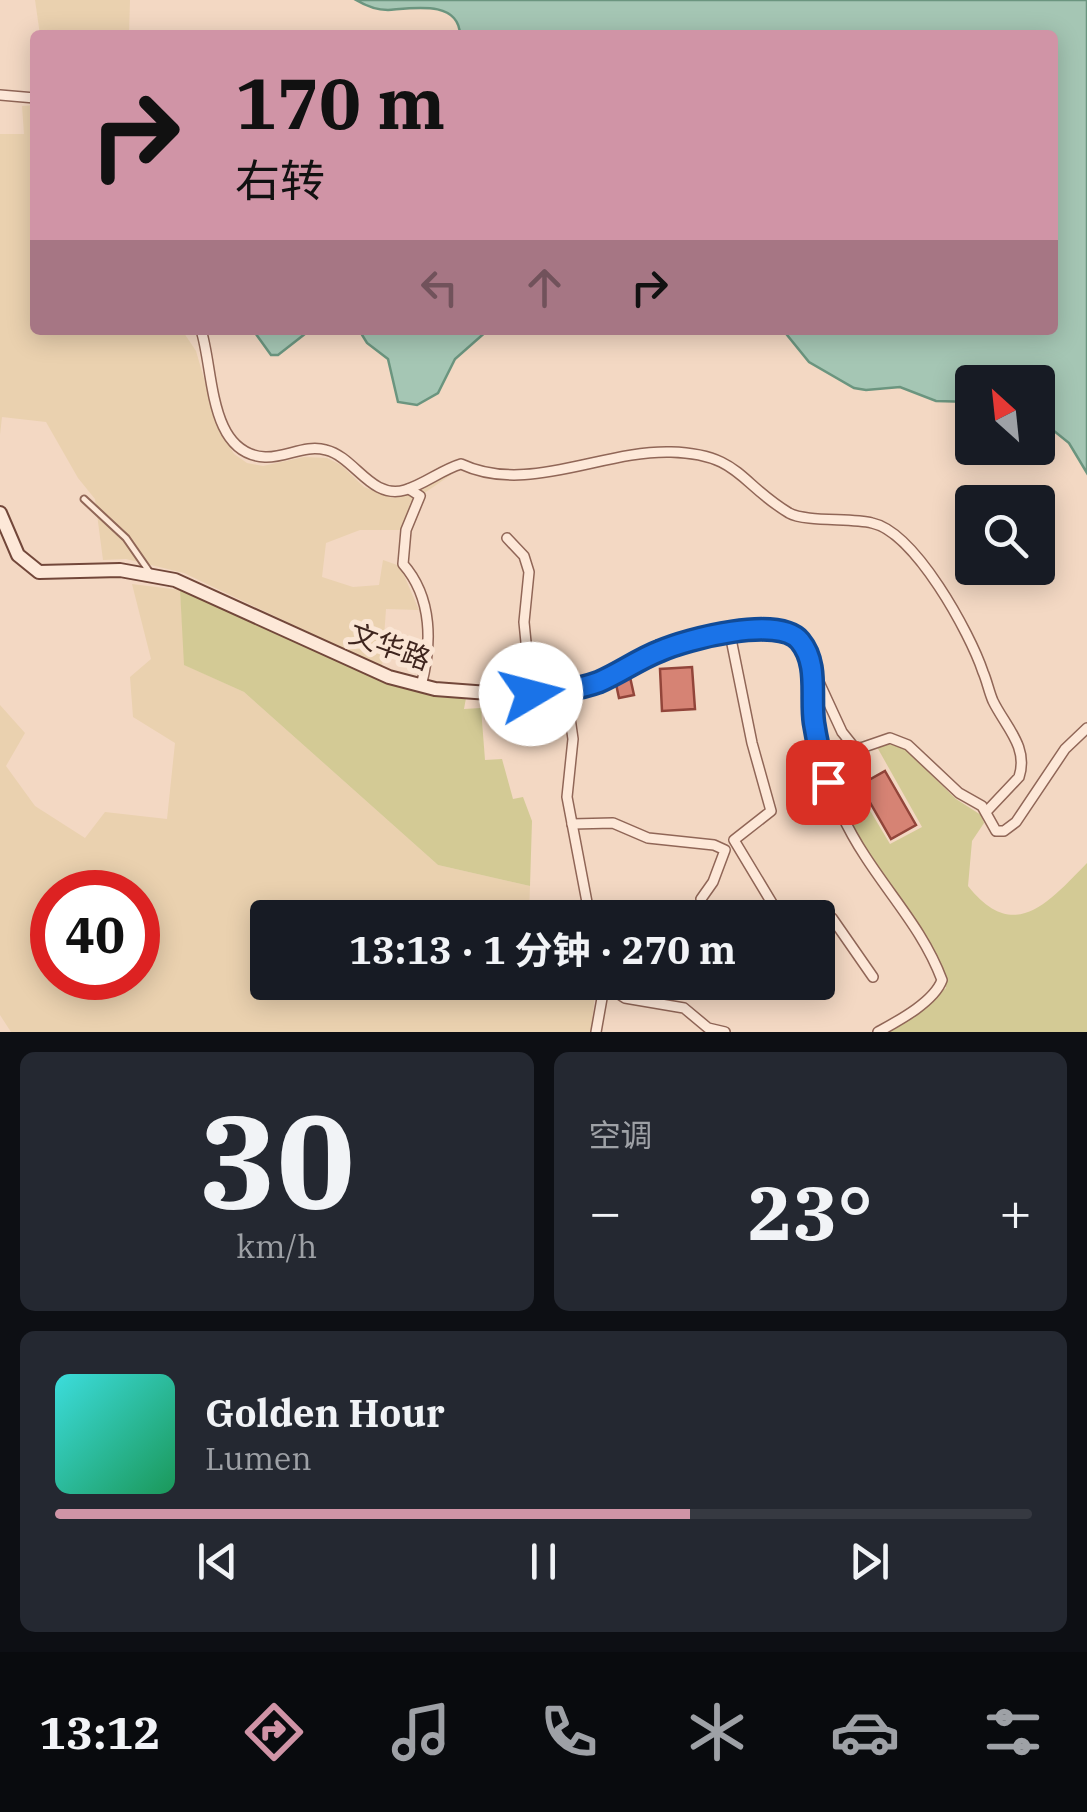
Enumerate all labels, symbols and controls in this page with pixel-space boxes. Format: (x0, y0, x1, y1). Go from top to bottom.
text: 170 m (235, 57, 445, 148)
icon: right (70, 70, 200, 200)
text: 右转 (235, 151, 325, 209)
icon: left (412, 260, 467, 315)
icon: ahead (517, 260, 572, 315)
icon: right (622, 260, 677, 315)
north arrow (955, 365, 1055, 465)
map controls (955, 365, 1055, 585)
button: search (955, 485, 1055, 585)
street label: 文华路 (344, 614, 436, 678)
position arrow (479, 642, 583, 746)
pin (786, 740, 871, 825)
icon: arrive (801, 755, 856, 810)
speed limit sign: 40 (30, 870, 160, 1000)
text: 13:13 · 1 分钟 · 270 m (349, 925, 736, 974)
text: 30 (199, 1075, 355, 1244)
text: 空调 (589, 1114, 653, 1156)
text: 23° (748, 1163, 873, 1261)
text: − (589, 1176, 622, 1247)
text: + (999, 1176, 1032, 1247)
text: km/h (236, 1225, 317, 1267)
text: Golden Hour (205, 1388, 445, 1437)
text: Lumen (205, 1437, 312, 1479)
icon: previous (190, 1534, 245, 1589)
icon: pause (516, 1534, 571, 1589)
icon: next (842, 1534, 897, 1589)
icon: directions (239, 1697, 309, 1767)
icon: music (386, 1697, 456, 1767)
icon: phone (534, 1697, 604, 1767)
icon: climate (682, 1697, 752, 1767)
icon: car (830, 1697, 900, 1767)
icon: filters (978, 1697, 1048, 1767)
text: 13:12 (39, 1703, 161, 1761)

